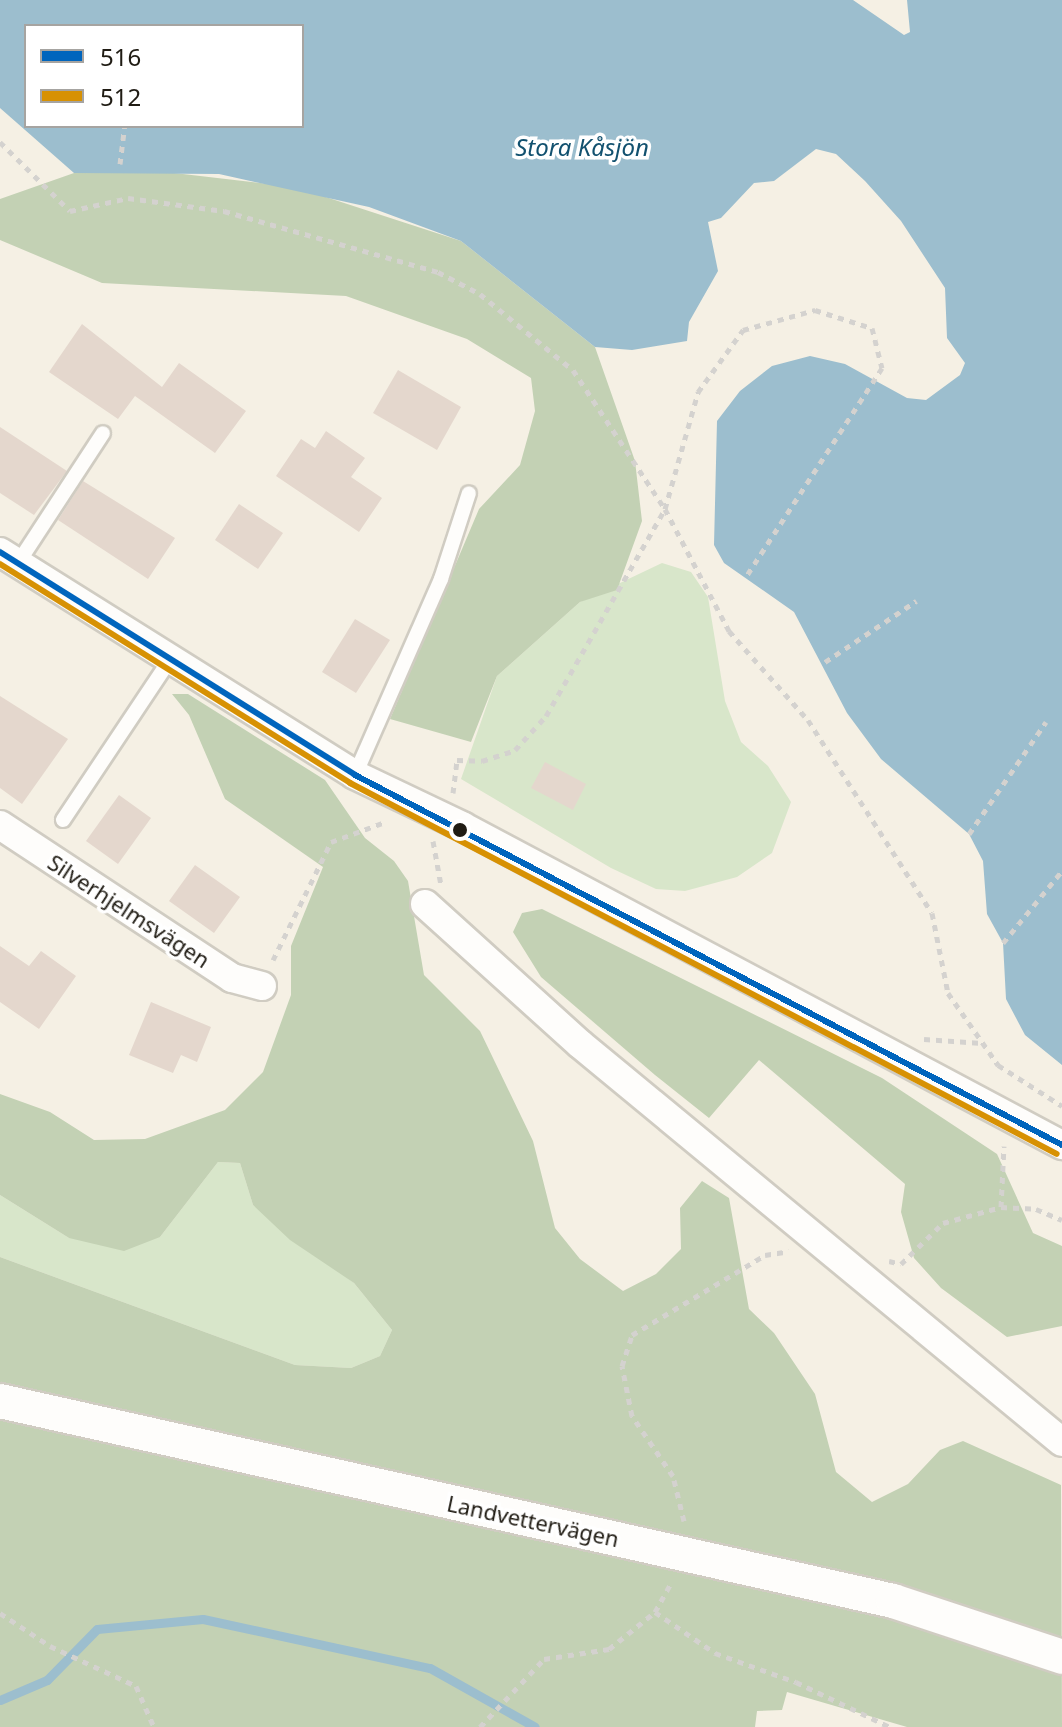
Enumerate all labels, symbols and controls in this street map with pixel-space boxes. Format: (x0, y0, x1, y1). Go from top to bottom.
legend (24, 24, 304, 128)
text: 516 (100, 40, 141, 73)
text: 512 (100, 80, 141, 113)
water label: Stora Kåsjön (515, 133, 649, 161)
unlabelled marker (452, 822, 468, 838)
street label: Silverhjelmsvägen (43, 849, 215, 973)
street label: Landvettervägen (445, 1490, 621, 1552)

